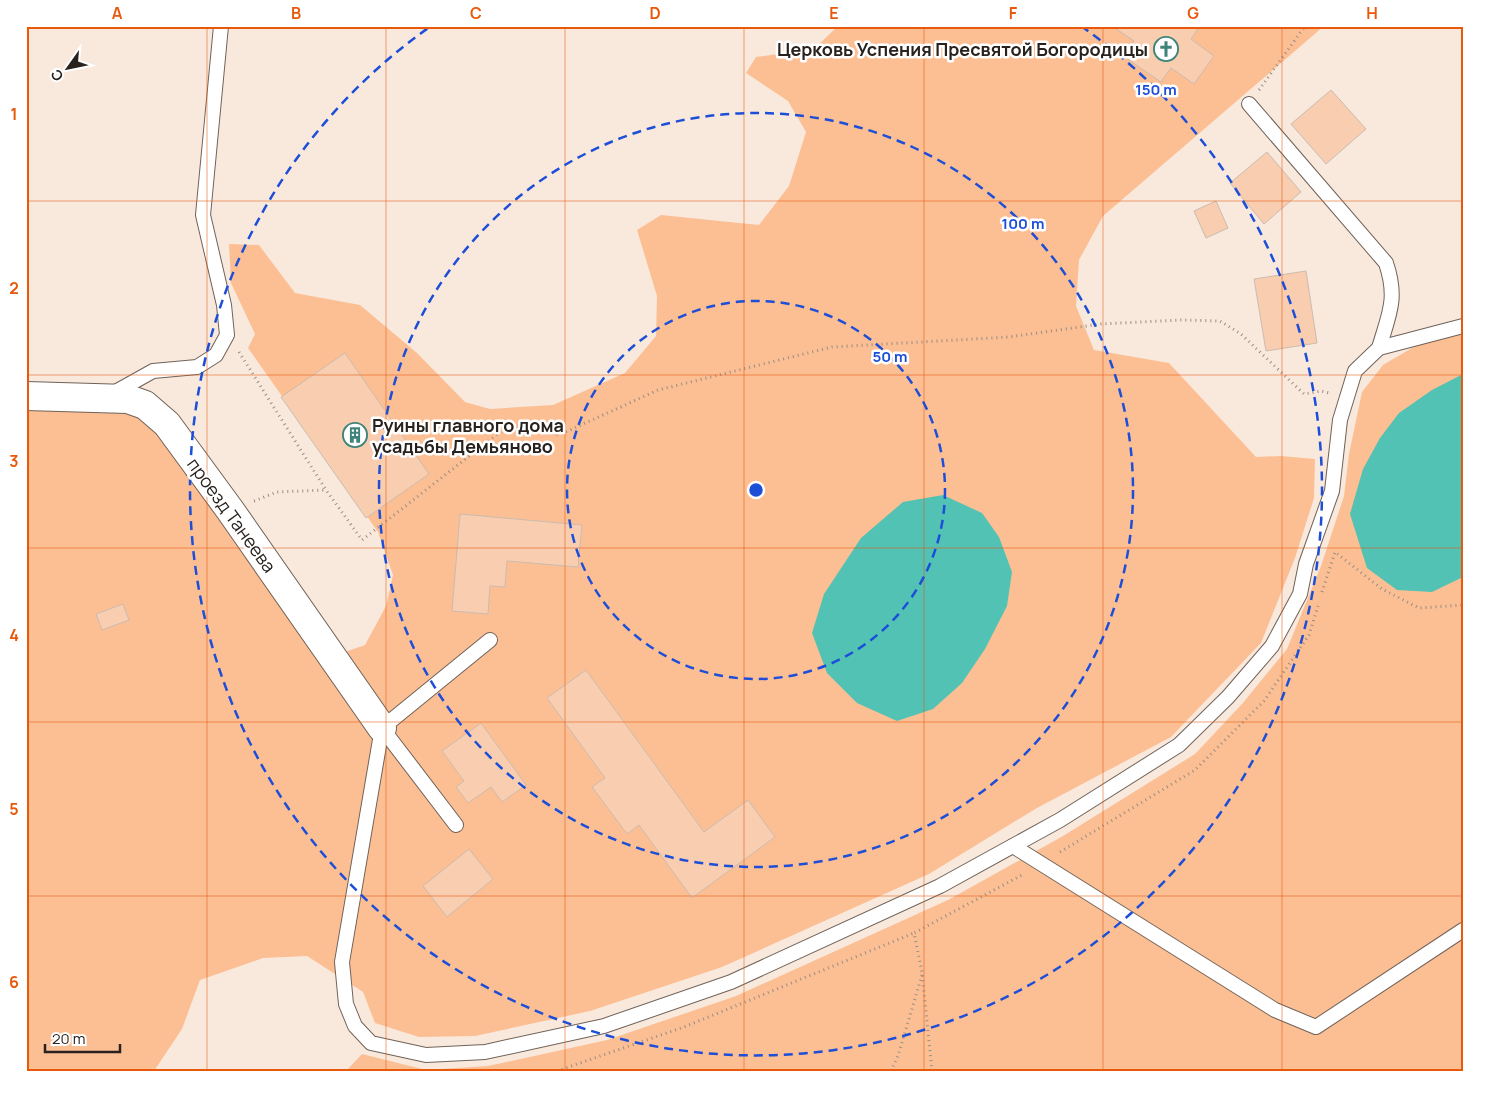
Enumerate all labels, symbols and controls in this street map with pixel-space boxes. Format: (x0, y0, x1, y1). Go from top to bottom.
text: A (112, 2, 123, 24)
text: B (291, 2, 301, 24)
text: C (470, 2, 482, 24)
text: D (649, 2, 661, 24)
text: E (829, 2, 839, 24)
text: F (1009, 2, 1018, 24)
text: G (1187, 2, 1199, 24)
text: H (1366, 2, 1378, 24)
church icon: Церковь Успения Пресвятой Богородицы (1153, 36, 1179, 62)
place label: Церковь Успения Пресвятой Богородицы (777, 37, 1148, 61)
north arrow (42, 42, 92, 92)
text: С (46, 66, 67, 85)
text: 150 m (1135, 79, 1177, 100)
text: 1 (10, 103, 18, 125)
text: 100 m (1002, 213, 1044, 234)
text: 2 (9, 277, 19, 299)
text: 50 m (872, 346, 908, 367)
place label: Руины главного дома усадьбы Демьяново (372, 413, 564, 458)
building icon: Руины главного дома усадьбы Демьяново (342, 422, 368, 448)
text: 3 (9, 450, 19, 472)
street label: проезд Танеева (182, 453, 282, 577)
centre of rings (747, 481, 765, 499)
text: 4 (9, 624, 19, 646)
text: 5 (9, 798, 19, 820)
text: 6 (9, 971, 19, 993)
scale bar (45, 1022, 120, 1054)
text: 20 m (52, 1028, 85, 1049)

